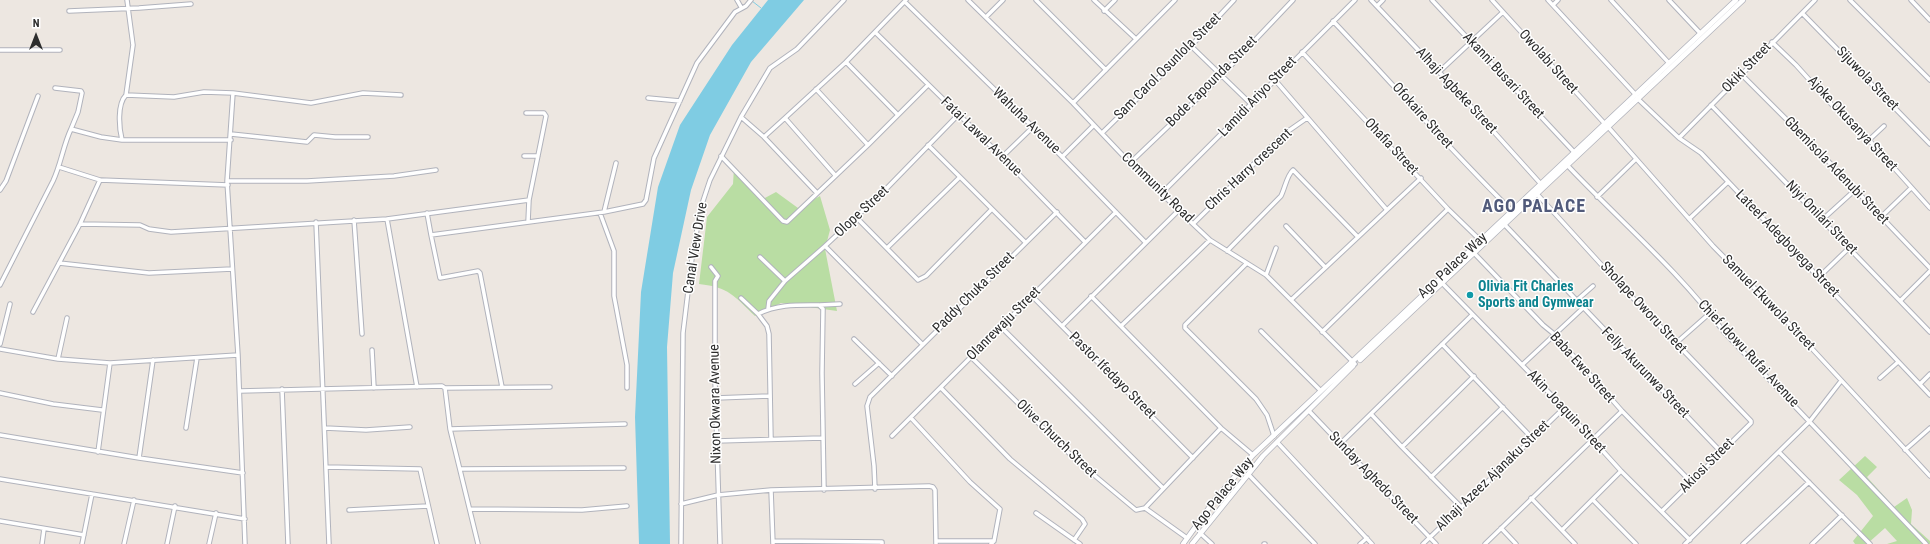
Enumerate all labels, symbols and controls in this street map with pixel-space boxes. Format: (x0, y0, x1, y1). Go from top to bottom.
street label: Sam Carol Osunlola Street (1111, 10, 1225, 124)
north arrow (16, 16, 56, 56)
text: N (33, 17, 39, 30)
street label: Owolabi Street (1515, 26, 1581, 98)
street label: Akanni Busari Street (1459, 29, 1547, 123)
street label: Bode Fapounda Street (1163, 33, 1261, 131)
street label: Okiki Street (1719, 39, 1775, 97)
street label: Alhaji Agbeke Street (1412, 44, 1500, 138)
street label: Sijuwola Street (1832, 44, 1902, 114)
street label: Lamidi Ariyo Street (1216, 53, 1300, 141)
street label: Ajoke Okusanya Street (1804, 73, 1900, 175)
street label: Ofokaire Street (1388, 80, 1456, 152)
street label: Wahuha Avenue (989, 85, 1063, 157)
street label: Fatai Lawal Avenue (937, 94, 1025, 180)
street label: Gbemisola Adenubi Street (1780, 114, 1892, 228)
street label: Ohafia Street (1360, 115, 1422, 179)
street label: Chris Harry crescent (1202, 126, 1296, 214)
street label: Community Road (1117, 149, 1197, 227)
street label: Niyi Onilari Street (1782, 178, 1860, 258)
street label: Olope Street (831, 183, 893, 241)
street label: Lateef Adegboyega Street (1731, 187, 1843, 301)
district label: AGO PALACE (1482, 196, 1586, 218)
street label: Canal View Drive (680, 201, 712, 295)
street label: Ago Palace Way (1415, 230, 1491, 302)
street label: Paddy Chuka Street (930, 249, 1018, 337)
street label: Samuel Ekuwola Street (1718, 252, 1818, 354)
street label: Sholape Oworu Street (1596, 259, 1690, 357)
place label: Olivia Fit Charles Sports and Gymwear (1478, 279, 1594, 312)
street label: Olanrewaju Street (964, 284, 1044, 364)
marker: Olivia Fit Charles Sports and Gymwear (1465, 290, 1475, 300)
street label: Chief Idowu Rufai Avenue (1694, 297, 1802, 411)
street label: Felly Akurunwa Street (1597, 324, 1693, 422)
street label: Pastor Ifedayo Street (1065, 329, 1159, 423)
street label: Baba Ewe Street (1546, 329, 1618, 407)
street label: Nixon Okwara Avenue (707, 344, 725, 464)
street label: Akin Joaquin Street (1523, 367, 1609, 457)
street label: Olive Church Street (1012, 396, 1100, 482)
street label: Alhaji Azeez Ajanaku Street (1433, 417, 1553, 535)
street label: Sunday Aghedo Street (1325, 428, 1421, 528)
street label: Akiosi Street (1676, 435, 1738, 497)
street label: Ago Palace Way (1189, 454, 1257, 534)

